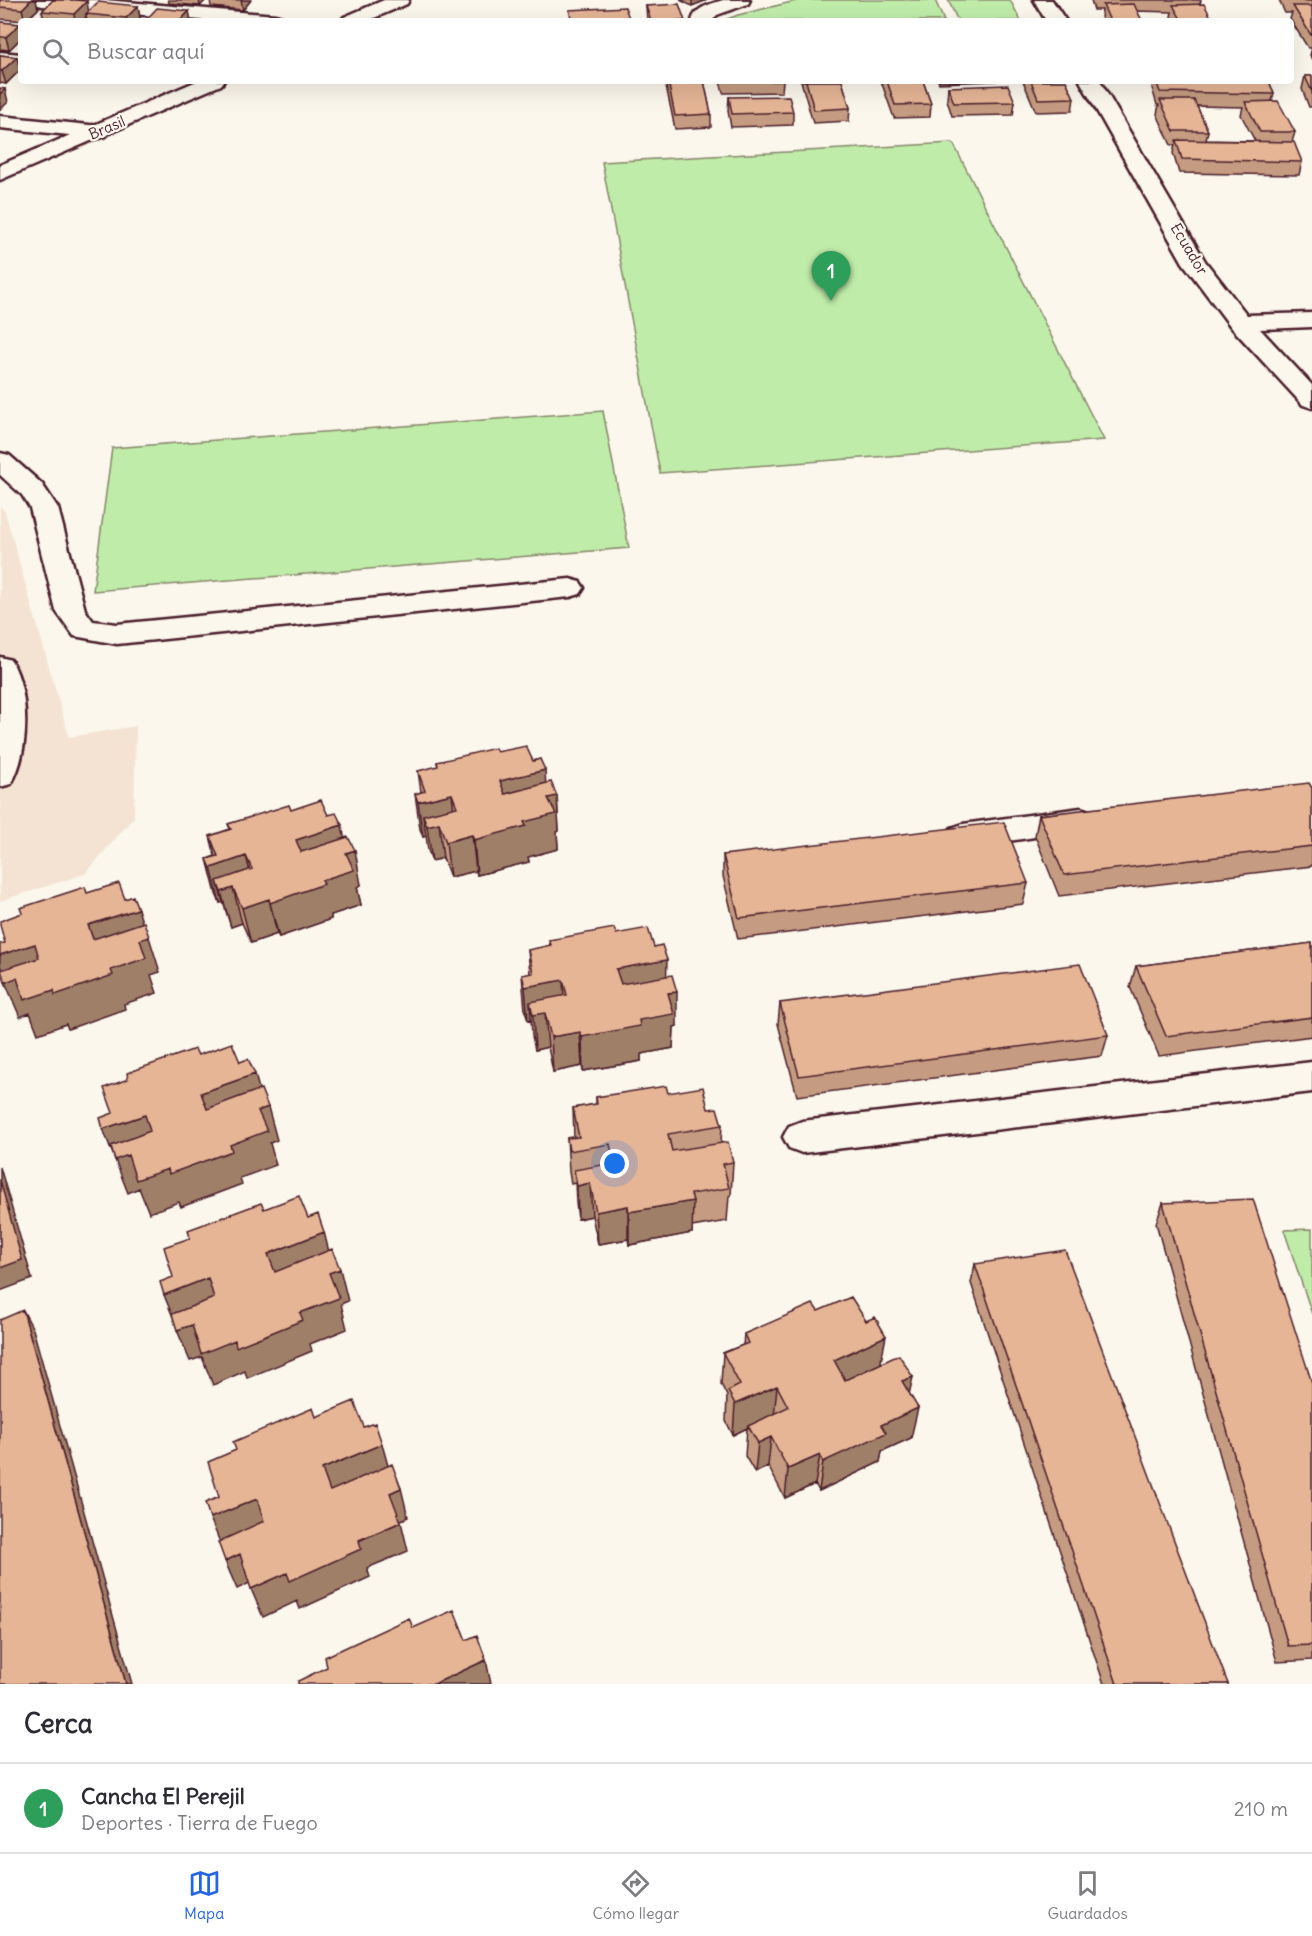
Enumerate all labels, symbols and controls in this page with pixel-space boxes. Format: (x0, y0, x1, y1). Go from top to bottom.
search box (18, 18, 1294, 84)
icon: search (39, 35, 72, 68)
text: Buscar aquí (87, 37, 204, 65)
street label: Brasil (86, 111, 128, 144)
street label: Ecuador (1167, 220, 1212, 278)
pin: 1 (812, 252, 850, 301)
your location (600, 1149, 629, 1178)
text: Cerca (24, 1707, 93, 1740)
text: Cancha El Perejil (81, 1782, 245, 1810)
text: 1 (40, 1796, 47, 1821)
text: 210 m (1234, 1796, 1288, 1821)
text: Deportes · Tierra de Fuego (81, 1810, 318, 1835)
tab: Mapa (184, 1867, 224, 1923)
tab: Cómo llegar (593, 1867, 679, 1923)
tab: Guardados (1047, 1867, 1128, 1923)

